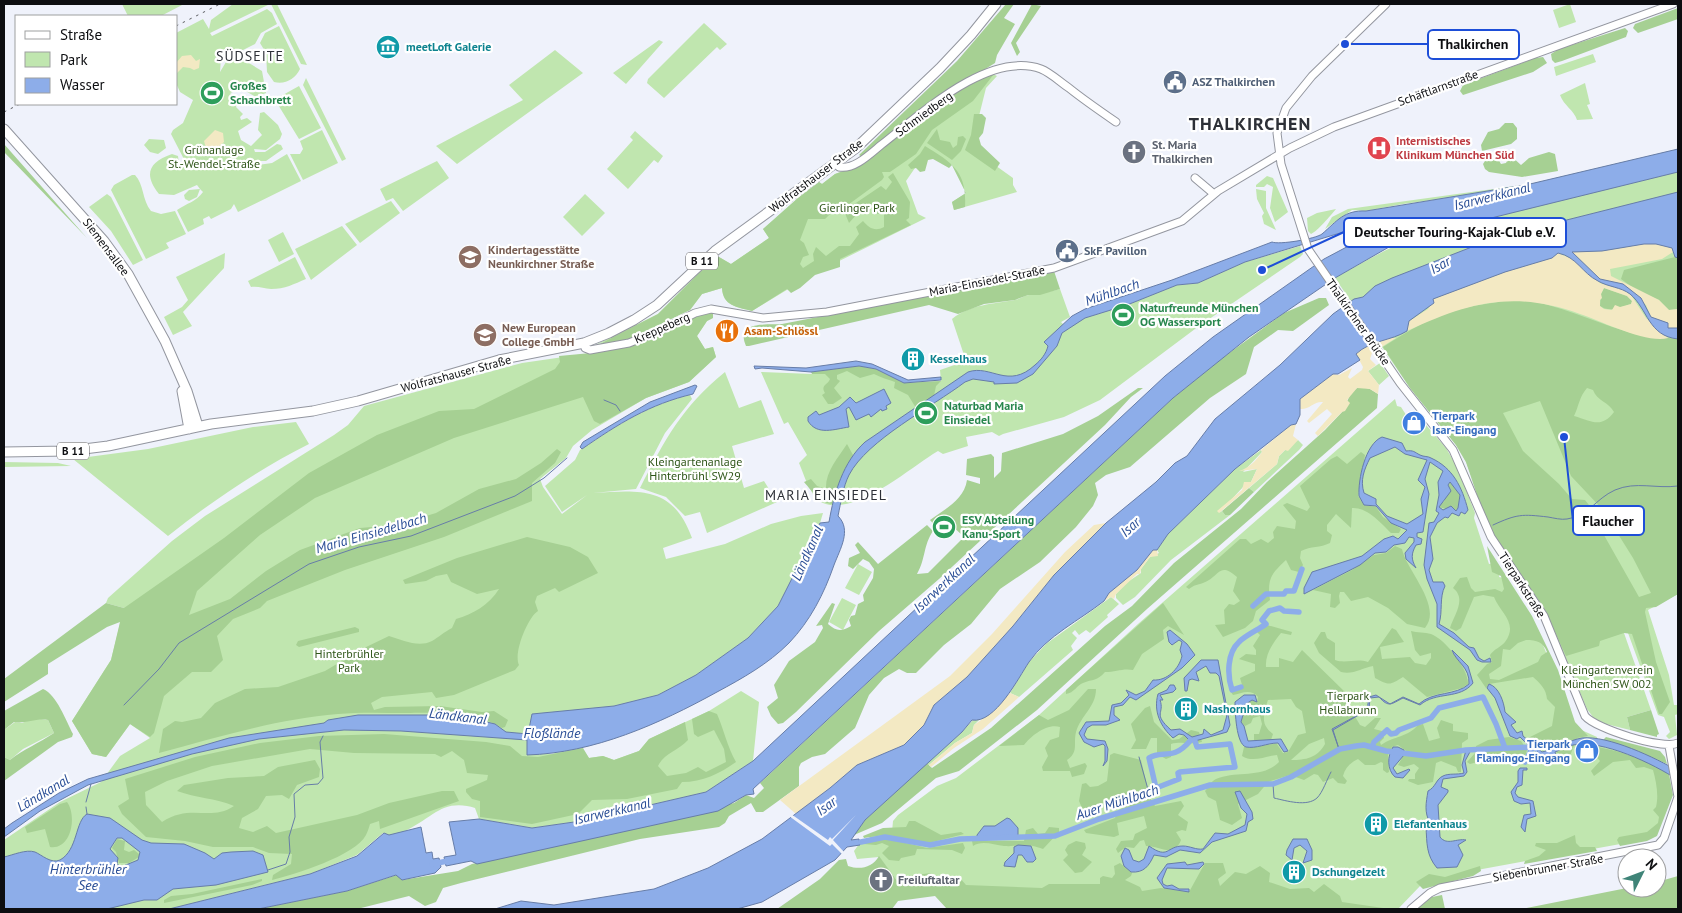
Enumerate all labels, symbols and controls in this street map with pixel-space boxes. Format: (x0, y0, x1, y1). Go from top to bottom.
legend (15, 15, 178, 105)
text: Straße (60, 25, 102, 44)
callout: Thalkirchen (1428, 30, 1519, 59)
museum icon: meetLoft Galerie (375, 34, 401, 60)
text: Thalkirchen (1438, 35, 1508, 53)
place label: meetLoft Galerie (406, 39, 491, 54)
district label: SÜDSEITE (216, 47, 284, 65)
text: Park (60, 50, 88, 69)
street label: Schäftlarnstraße (1396, 66, 1480, 109)
public building icon: ASZ Thalkirchen (1162, 69, 1188, 95)
place label: ASZ Thalkirchen (1192, 74, 1275, 89)
text: Wasser (60, 75, 105, 94)
place label: Großes Schachbrett (230, 78, 292, 107)
sports icon: Großes Schachbrett (199, 80, 225, 106)
street label: Schmiedberg (892, 88, 955, 139)
district label: THALKIRCHEN (1189, 112, 1311, 135)
place label: Internistisches Klinikum München Süd (1396, 133, 1514, 162)
street label: Wolfratshauser Straße (766, 135, 866, 216)
hospital icon: Internistisches Klinikum München Süd (1366, 135, 1392, 161)
place label: St. Maria Thalkirchen (1152, 137, 1213, 166)
church icon: St. Maria Thalkirchen (1121, 139, 1147, 165)
park label: Grünanlage St.-Wendel-Straße (168, 142, 260, 171)
water label: Isarwerkkanal (1452, 178, 1532, 214)
park label: Gierlinger Park (819, 200, 895, 215)
street label: Siemensallee (80, 215, 133, 278)
callout: Deutscher Touring-Kajak-Club e.V. (1344, 218, 1566, 247)
text: Deutscher Touring-Kajak-Club e.V. (1354, 223, 1556, 241)
public building icon: SkF Pavillon (1054, 238, 1080, 264)
place label: Kindertagesstätte Neunkirchner Straße (488, 242, 594, 271)
place label: SkF Pavillon (1084, 243, 1147, 258)
school or university icon: Kindertagesstätte Neunkirchner Straße (457, 244, 483, 270)
water label: Isar (1427, 251, 1455, 278)
road number: B 11 (686, 252, 718, 270)
street label: Maria-Einsiedel-Straße (928, 262, 1046, 299)
water label: Mühlbach (1082, 274, 1142, 310)
street label: Thalkirchner Brücke (1323, 276, 1394, 368)
place label: Naturfreunde München OG Wassersport (1140, 300, 1258, 329)
sports icon: Naturfreunde München OG Wassersport (1110, 302, 1136, 328)
street label: Kreppeberg (632, 309, 692, 346)
restaurant icon: Asam-Schlössl (714, 318, 740, 344)
place label: New European College GmbH (502, 320, 576, 349)
school or university icon: New European College GmbH (472, 322, 498, 348)
place label: Asam-Schlössl (744, 323, 818, 338)
building icon: Kesselhaus (900, 346, 926, 372)
place label: Kesselhaus (930, 351, 987, 366)
street label: Wolfratshauser Straße (399, 352, 513, 395)
place label: Naturbad Maria Einsiedel (944, 398, 1024, 427)
sports icon: Naturbad Maria Einsiedel (913, 400, 939, 426)
place label: Tierpark Isar-Eingang (1432, 408, 1496, 437)
shop icon: Tierpark Isar-Eingang (1401, 410, 1427, 436)
road number: B 11 (57, 442, 89, 460)
park label: Kleingartenanlage Hinterbrühl SW29 (648, 454, 742, 483)
district label: MARIA EINSIEDEL (765, 486, 887, 504)
callout: Flaucher (1573, 506, 1644, 535)
water label: Maria Einsiedelbach (313, 509, 429, 557)
place label: ESV Abteilung Kanu-Sport (962, 512, 1034, 541)
water label: Isar (1116, 512, 1145, 541)
text: Flaucher (1582, 512, 1634, 530)
sports icon: ESV Abteilung Kanu-Sport (931, 514, 957, 540)
water label: Ländkanal (787, 522, 827, 583)
street label: Tierparkstraße (1496, 549, 1549, 620)
water label: Isarwerkkanal (909, 550, 979, 616)
park label: Hinterbrühler Park (314, 646, 384, 675)
park label: Kleingartenverein München SW 002 (1561, 662, 1653, 691)
park label: Tierpark Hellabrunn (1319, 688, 1377, 717)
building icon: Nashornhaus (1173, 696, 1199, 722)
place label: Nashornhaus (1204, 701, 1271, 716)
water label: Ländkanal (428, 704, 488, 729)
water label: Floßlände (524, 724, 581, 742)
place label: Tierpark Flamingo-Eingang (1476, 736, 1570, 765)
shop icon: Tierpark Flamingo-Eingang (1574, 738, 1600, 764)
water label: Ländkanal (13, 770, 73, 816)
water label: Auer Mühlbach (1072, 780, 1161, 824)
water label: Isar (812, 792, 841, 819)
water label: Isarwerkkanal (572, 793, 652, 829)
building icon: Elefantenhaus (1363, 811, 1389, 837)
place label: Elefantenhaus (1394, 816, 1467, 831)
north arrow (1617, 848, 1667, 898)
street label: Siebenbrunner Straße (1491, 850, 1604, 885)
text: N (1642, 855, 1661, 874)
building icon: Dschungelzelt (1281, 859, 1307, 885)
water label: Hinterbrühler See (50, 860, 128, 894)
place label: Dschungelzelt (1312, 864, 1386, 879)
church icon: Freiluftaltar (868, 867, 894, 893)
place label: Freiluftaltar (898, 872, 960, 887)

